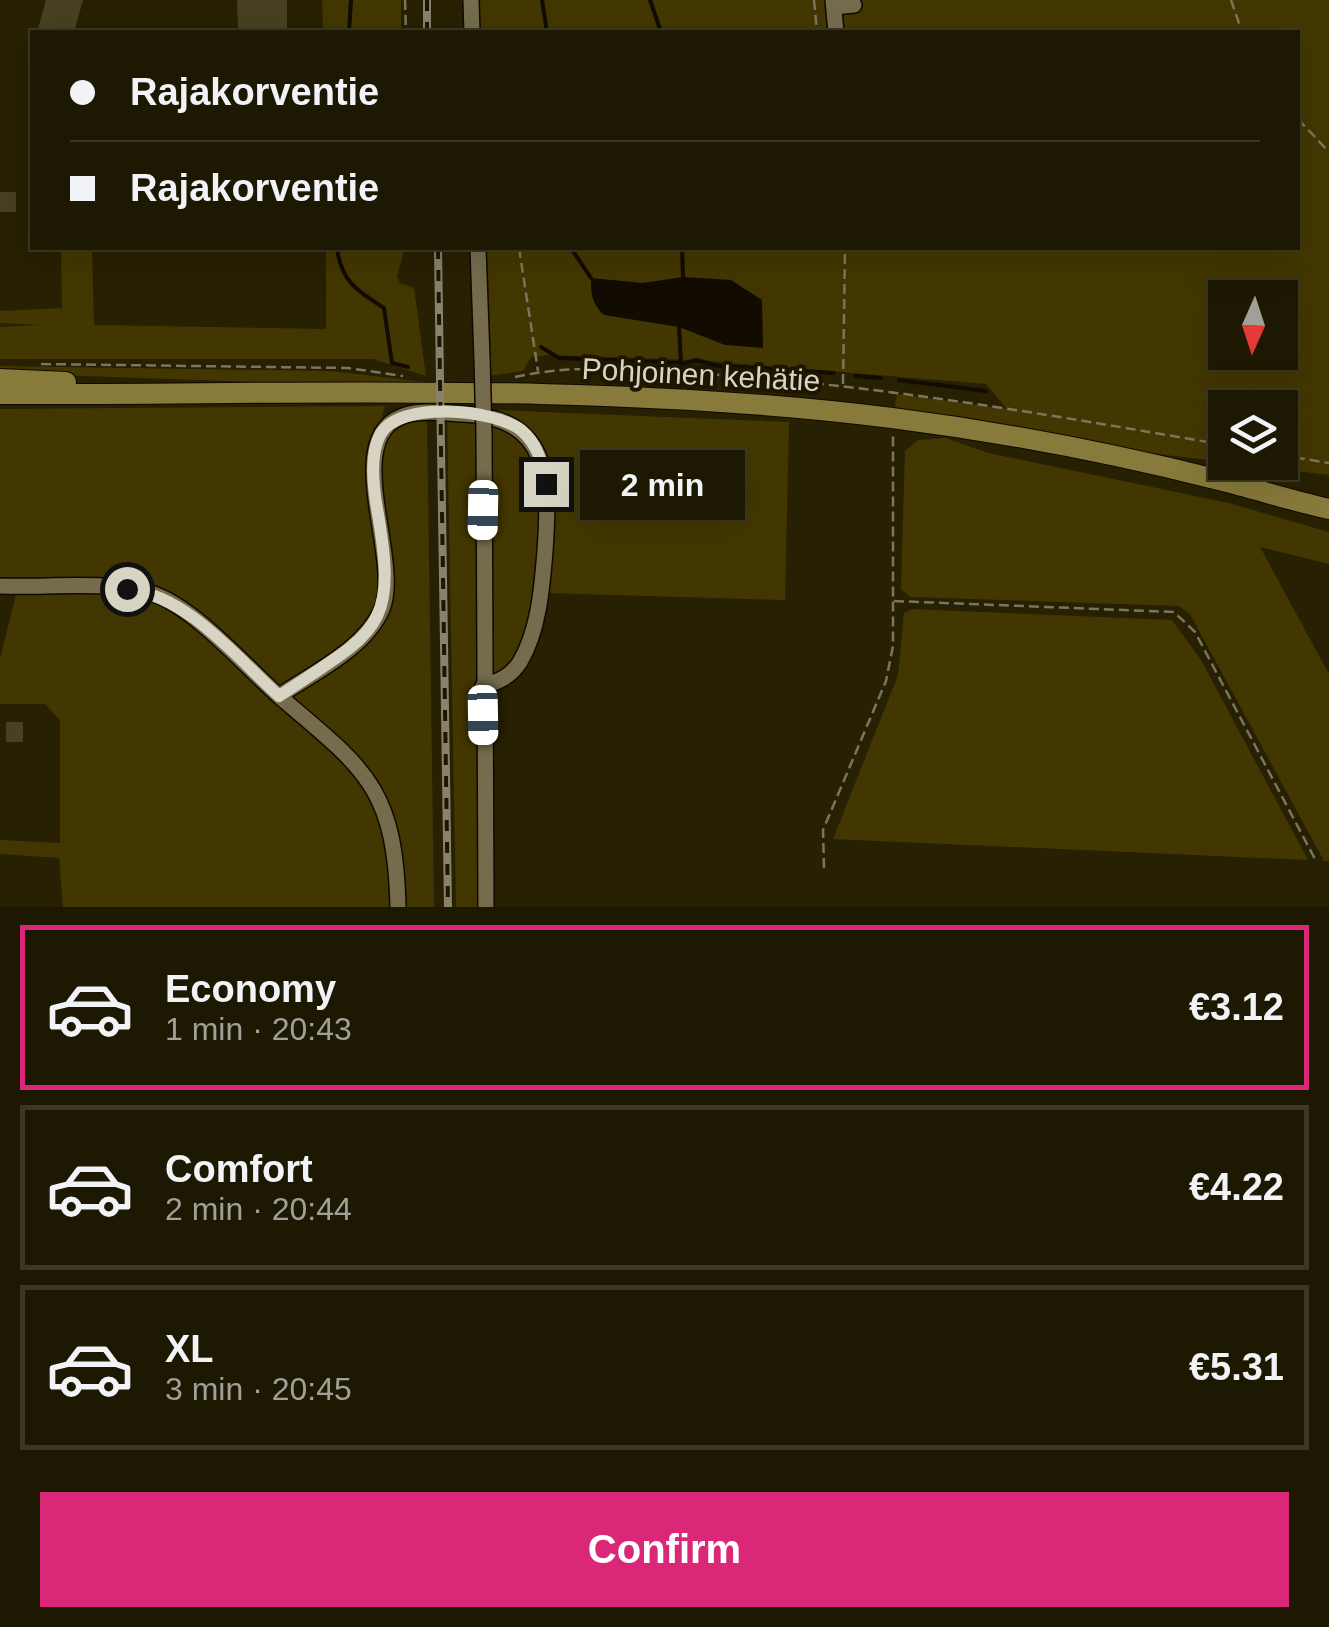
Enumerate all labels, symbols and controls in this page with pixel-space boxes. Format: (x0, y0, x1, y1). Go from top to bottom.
text: Rajakorventie (130, 71, 379, 113)
text: Rajakorventie (130, 167, 379, 209)
north arrow (1208, 280, 1298, 370)
map controls (1208, 280, 1298, 480)
street label: Pohjoinen kehätie (581, 352, 821, 397)
button: layers (1208, 390, 1298, 480)
callout: 2 min (581, 449, 746, 519)
route end (524, 462, 569, 507)
text: 2 min (621, 467, 704, 503)
car (467, 480, 499, 540)
route start (105, 567, 150, 612)
car (467, 685, 499, 745)
icon: car (45, 963, 135, 1053)
text: Economy (165, 968, 336, 1010)
text: €3.12 (1189, 986, 1284, 1028)
text: 1 min · 20:43 (165, 1011, 352, 1047)
icon: car (45, 1143, 135, 1233)
text: Comfort (165, 1148, 313, 1190)
text: €4.22 (1189, 1166, 1284, 1208)
text: 2 min · 20:44 (165, 1191, 352, 1227)
icon: car (45, 1323, 135, 1413)
text: XL (165, 1328, 214, 1370)
text: €5.31 (1189, 1346, 1284, 1388)
text: 3 min · 20:45 (165, 1371, 352, 1407)
button: Confirm (40, 1492, 1289, 1607)

